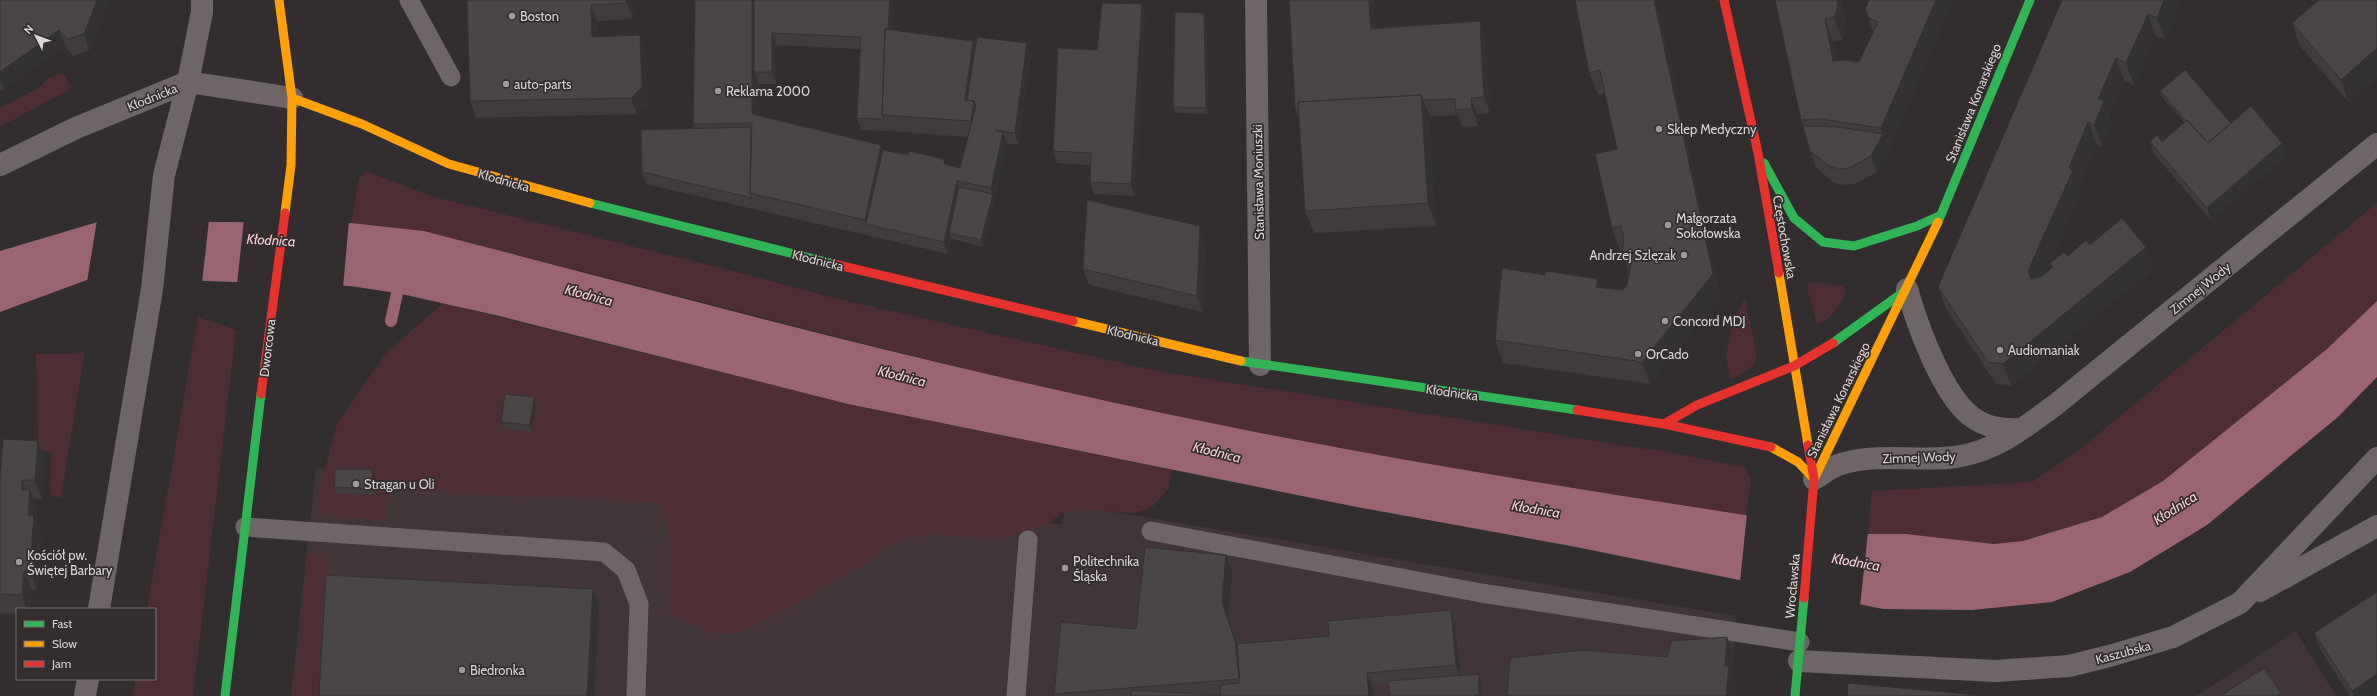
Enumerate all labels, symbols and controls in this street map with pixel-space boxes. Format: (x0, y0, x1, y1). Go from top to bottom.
place label: Boston (520, 8, 559, 24)
marker: Boston (507, 11, 517, 21)
north arrow (16, 16, 56, 56)
text: N (21, 22, 36, 37)
street label: Stanisława Konarskiego (1942, 41, 2004, 165)
place label: auto-parts (514, 76, 572, 92)
street label: Kłodnicka (125, 79, 180, 114)
marker: auto-parts (501, 79, 511, 89)
place label: Reklama 2000 (726, 83, 810, 99)
marker: Reklama 2000 (713, 86, 723, 96)
place label: Sklep Medyczny (1667, 121, 1757, 137)
street label: Stanisława Moniuszki (1249, 124, 1267, 240)
marker: Sklep Medyczny (1654, 124, 1664, 134)
street label: Kłodnicka (476, 165, 532, 195)
street label: Częstochowska (1770, 194, 1800, 281)
place label: Małgorzata Sokołowska (1676, 210, 1741, 241)
marker: Małgorzata Sokołowska (1663, 220, 1673, 230)
water label: Kłodnica (246, 230, 296, 250)
street label: Kłodnicka (790, 246, 846, 274)
place label: Andrzej Szlęzak (1590, 247, 1676, 264)
marker: Andrzej Szlęzak (1679, 250, 1689, 260)
street label: Zimnej Wody (2166, 258, 2235, 318)
water label: Kłodnica (563, 280, 615, 310)
place label: Concord MDJ (1673, 313, 1746, 329)
marker: Concord MDJ (1660, 316, 1670, 326)
street label: Dworcowa (255, 317, 279, 378)
street label: Kłodnicka (1106, 321, 1161, 349)
street label: Stanisława Konarskiego (1803, 339, 1873, 461)
place label: Audiomaniak (2008, 342, 2080, 358)
marker: Audiomaniak (1995, 345, 2005, 355)
place label: OrCado (1646, 346, 1689, 362)
marker: OrCado (1633, 349, 1643, 359)
water label: Kłodnica (876, 361, 928, 391)
street label: Kłodnicka (1425, 380, 1480, 404)
water label: Kłodnica (1191, 437, 1243, 467)
street label: Zimnej Wody (1882, 448, 1956, 467)
place label: Stragan u Oli (364, 476, 434, 492)
marker: Stragan u Oli (351, 479, 361, 489)
water label: Kłodnica (2150, 487, 2200, 529)
water label: Kłodnica (1510, 496, 1562, 522)
place label: Kościół pw. Świętej Barbary (27, 547, 113, 579)
water label: Kłodnica (1830, 549, 1882, 575)
street label: Wrocławska (1781, 552, 1803, 619)
place label: Politechnika Śląska (1073, 553, 1140, 584)
marker: Kościół pw. Świętej Barbary (14, 557, 24, 567)
marker: Politechnika Śląska (1060, 563, 1070, 573)
legend (16, 608, 156, 680)
text: Fast (52, 616, 72, 631)
text: Slow (52, 636, 77, 651)
street label: Kaszubska (2094, 637, 2153, 667)
text: Jam (51, 656, 71, 671)
place label: Biedronka (470, 662, 525, 678)
marker: Biedronka (457, 665, 467, 675)

